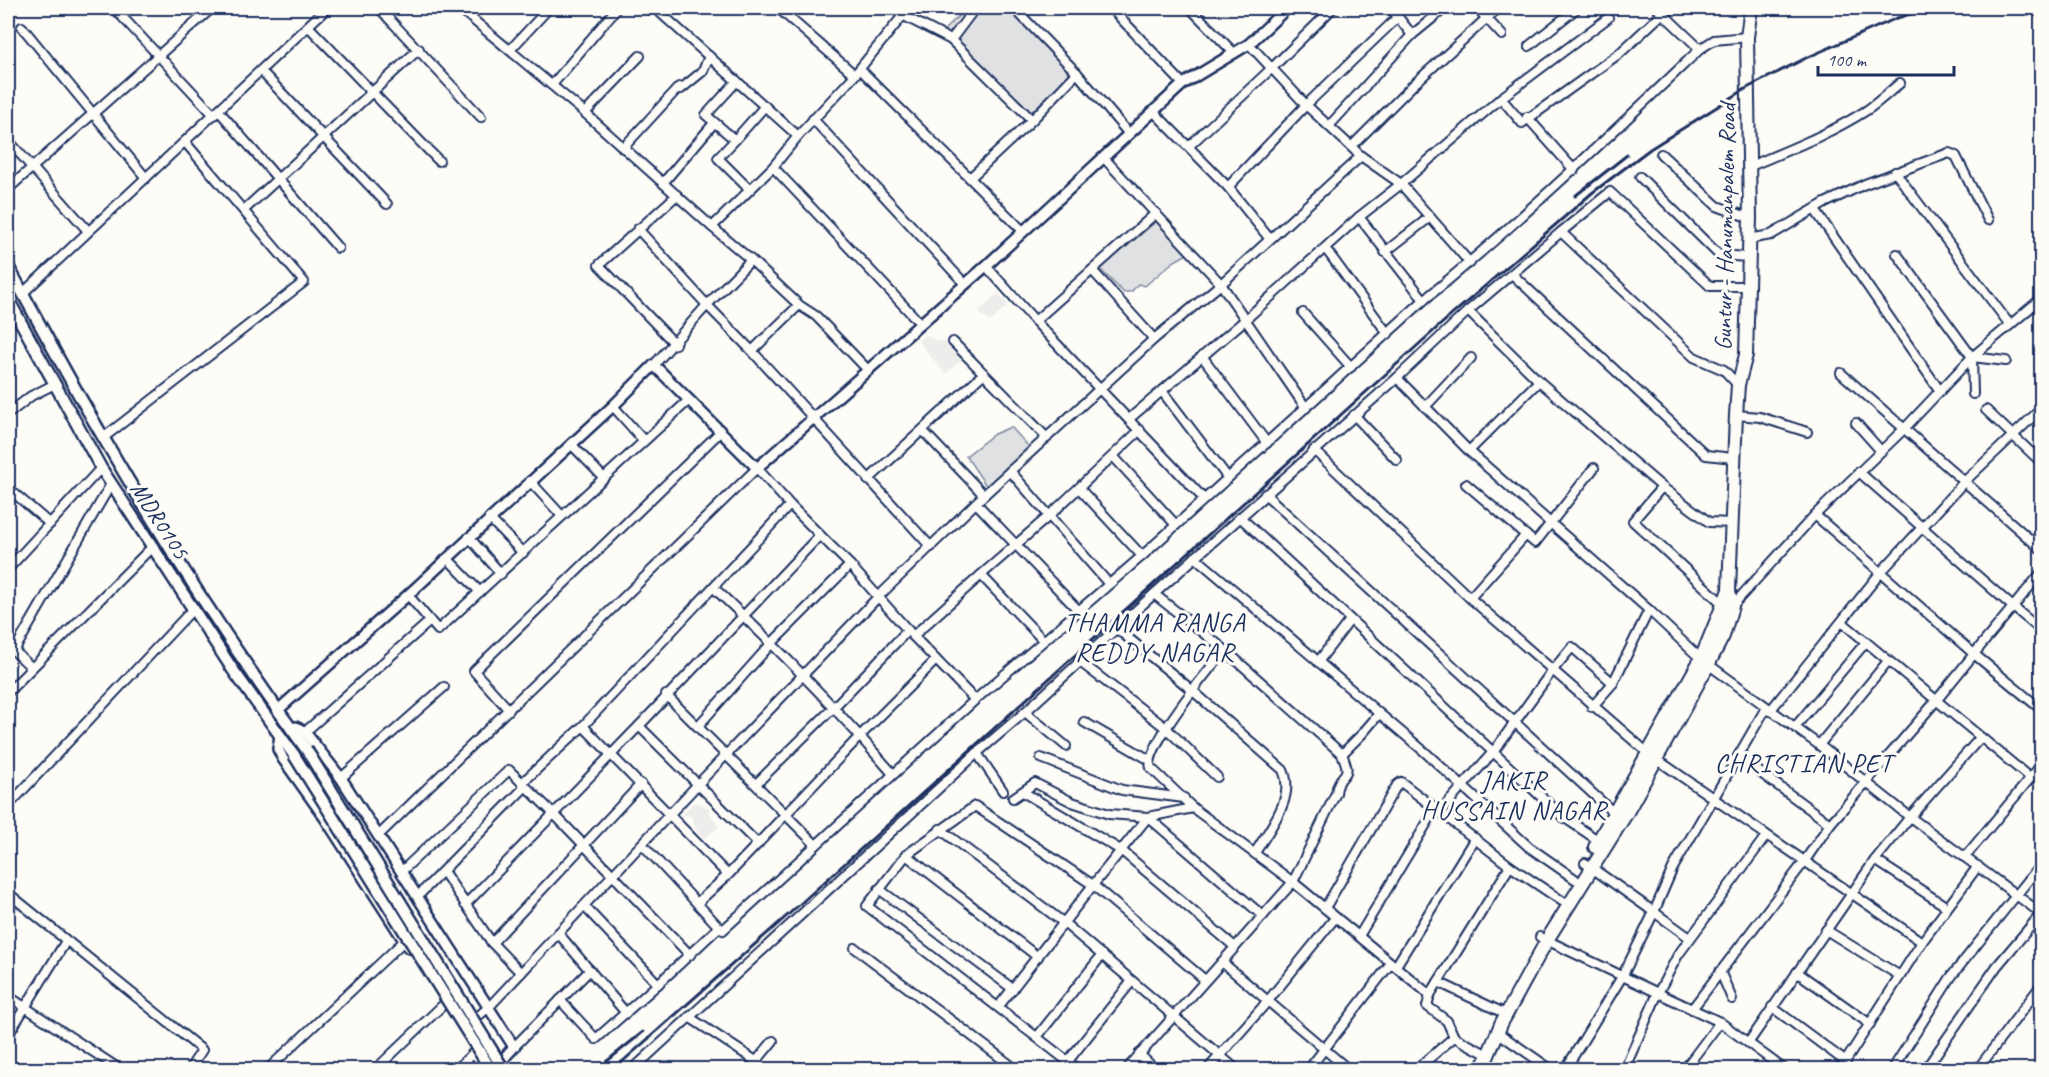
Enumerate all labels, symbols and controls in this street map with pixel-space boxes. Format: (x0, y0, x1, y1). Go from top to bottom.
scale bar (1818, 39, 1954, 77)
text: 100 m (1827, 49, 1868, 71)
street label: Guntur - Hanumanpalem Road (1708, 100, 1742, 351)
street label: MDR0105 (124, 476, 197, 565)
district label: THAMMA RANGA REDDY NAGAR (1064, 606, 1246, 669)
district label: CHRISTIAN PET (1715, 747, 1897, 780)
district label: JAKIR HUSSAIN NAGAR (1421, 764, 1608, 827)

